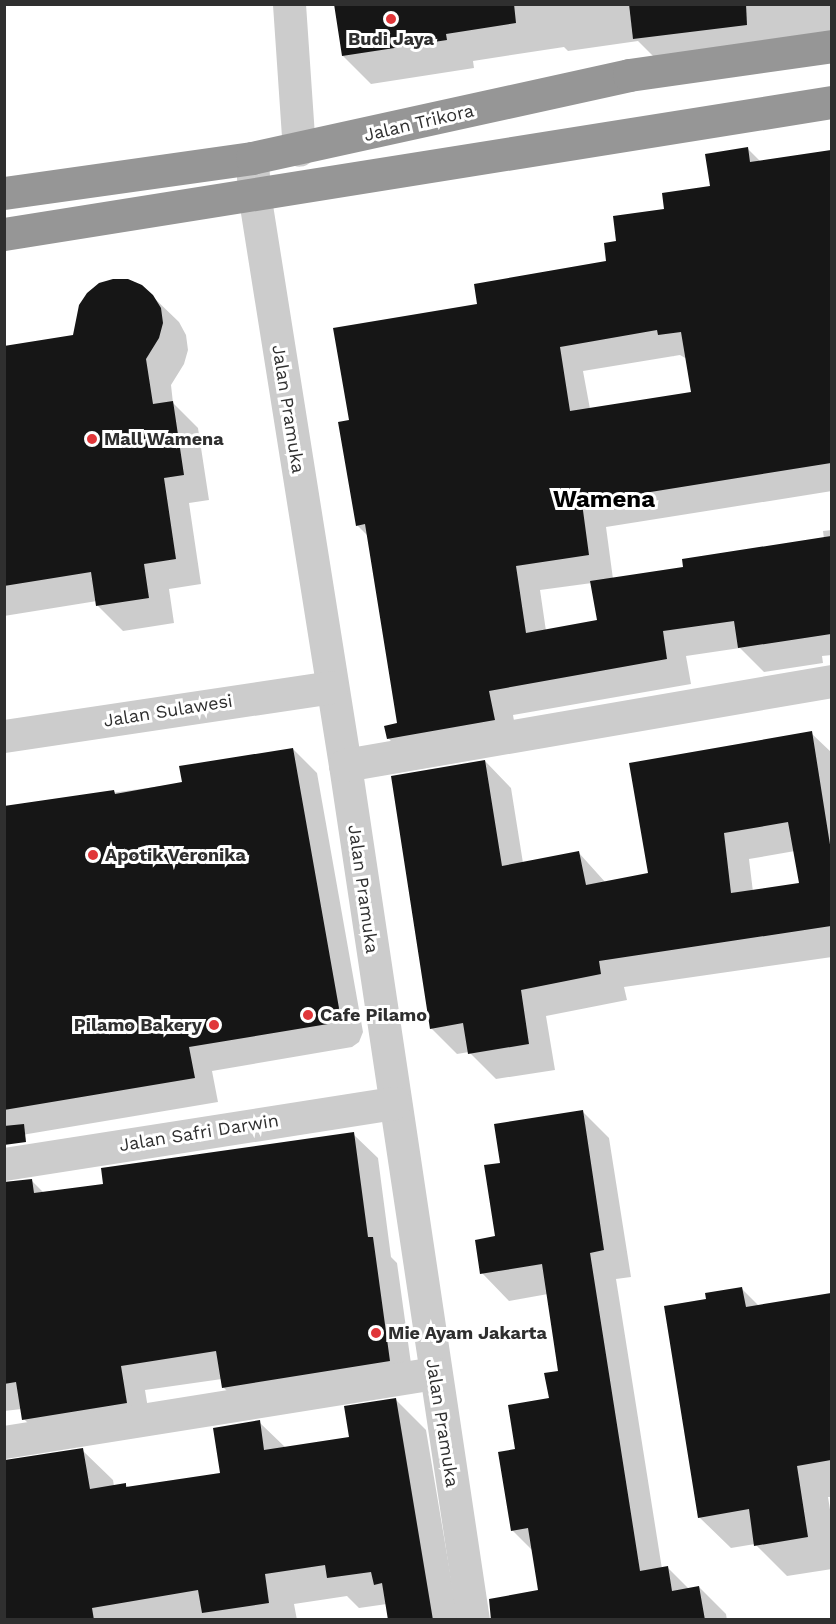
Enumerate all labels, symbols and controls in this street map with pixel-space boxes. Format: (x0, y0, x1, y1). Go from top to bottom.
marker: Budi Jaya (384, 12, 398, 26)
place label: Budi Jaya (348, 28, 434, 50)
street label: Jalan Trikora (362, 100, 476, 146)
street label: Jalan Pramuka (267, 343, 309, 475)
place label: Mall Wamena (104, 428, 224, 450)
marker: Mall Wamena (85, 432, 99, 446)
district label: Wamena (553, 486, 655, 514)
street label: Jalan Sulawesi (102, 690, 234, 732)
street label: Jalan Pramuka (343, 823, 383, 955)
place label: Apotik Veronika (105, 844, 247, 866)
marker: Apotik Veronika (86, 848, 100, 862)
place label: Cafe Pilamo (320, 1004, 427, 1026)
marker: Cafe Pilamo (301, 1008, 315, 1022)
place label: Pilamo Bakery (74, 1014, 202, 1036)
marker: Pilamo Bakery (207, 1018, 221, 1032)
street label: Jalan Safri Darwin (118, 1110, 280, 1156)
place label: Mie Ayam Jakarta (388, 1322, 548, 1344)
marker: Mie Ayam Jakarta (369, 1326, 383, 1340)
street label: Jalan Pramuka (421, 1357, 463, 1489)

